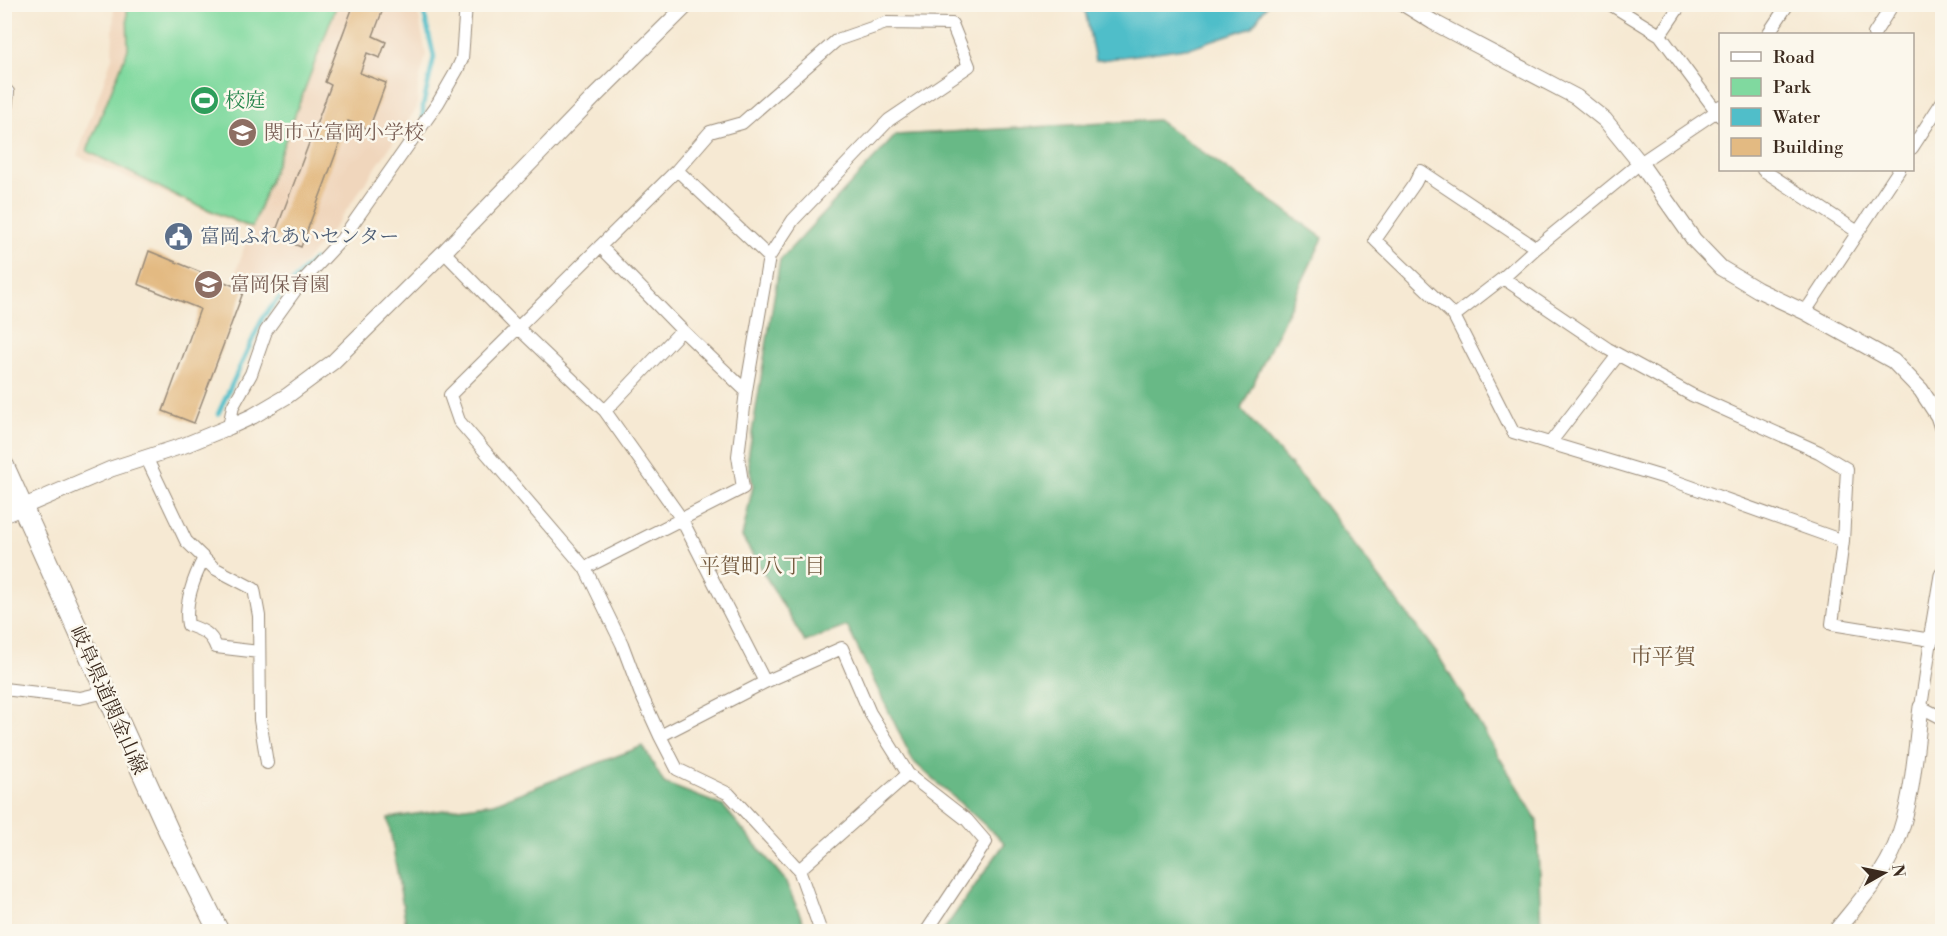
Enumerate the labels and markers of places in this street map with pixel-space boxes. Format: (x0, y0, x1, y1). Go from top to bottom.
sports icon: 校庭 (188, 84, 220, 116)
place label: 校庭 (225, 89, 265, 114)
school or university icon: 関市立富岡小学校 (227, 116, 259, 148)
place label: 関市立富岡小学校 (264, 121, 424, 146)
public building icon: 富岡ふれあいセンター (163, 220, 195, 252)
place label: 富岡ふれあいセンター (200, 225, 399, 250)
school or university icon: 富岡保育園 (193, 268, 225, 300)
place label: 富岡保育園 (230, 273, 330, 298)

